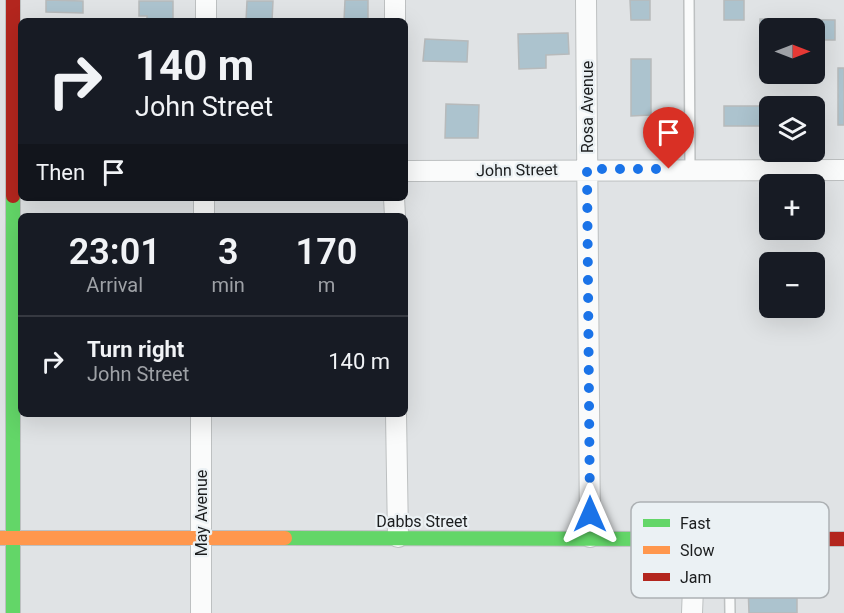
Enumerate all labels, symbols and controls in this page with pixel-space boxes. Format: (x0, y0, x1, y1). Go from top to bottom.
north arrow (759, 18, 825, 84)
map controls (759, 18, 825, 318)
text: 140 m (135, 41, 254, 90)
icon: right (36, 42, 114, 120)
street label: Rosa Avenue (578, 61, 597, 153)
text: John Street (135, 91, 273, 123)
button: layers (759, 96, 825, 162)
pin (643, 107, 694, 169)
icon: arrive (652, 116, 685, 149)
icon: arrive (97, 156, 130, 189)
text: Then (36, 160, 85, 185)
street label: John Street (476, 160, 558, 180)
button: + (759, 174, 825, 240)
text: 23:01 (69, 231, 161, 273)
text: 3 (218, 231, 238, 273)
text: 170 (296, 231, 357, 273)
button: − (759, 252, 825, 318)
text: Arrival (86, 273, 143, 297)
text: min (211, 273, 245, 297)
text: m (318, 273, 335, 297)
text: Turn right (87, 337, 184, 362)
icon: right (36, 345, 69, 378)
text: 140 m (328, 349, 390, 374)
text: John Street (87, 362, 189, 386)
street label: May Avenue (192, 470, 211, 556)
position arrow (558, 482, 622, 546)
legend (631, 502, 829, 598)
street label: Dabbs Street (376, 512, 468, 531)
text: Fast (680, 514, 711, 533)
text: Slow (680, 541, 715, 560)
text: Jam (680, 568, 712, 587)

